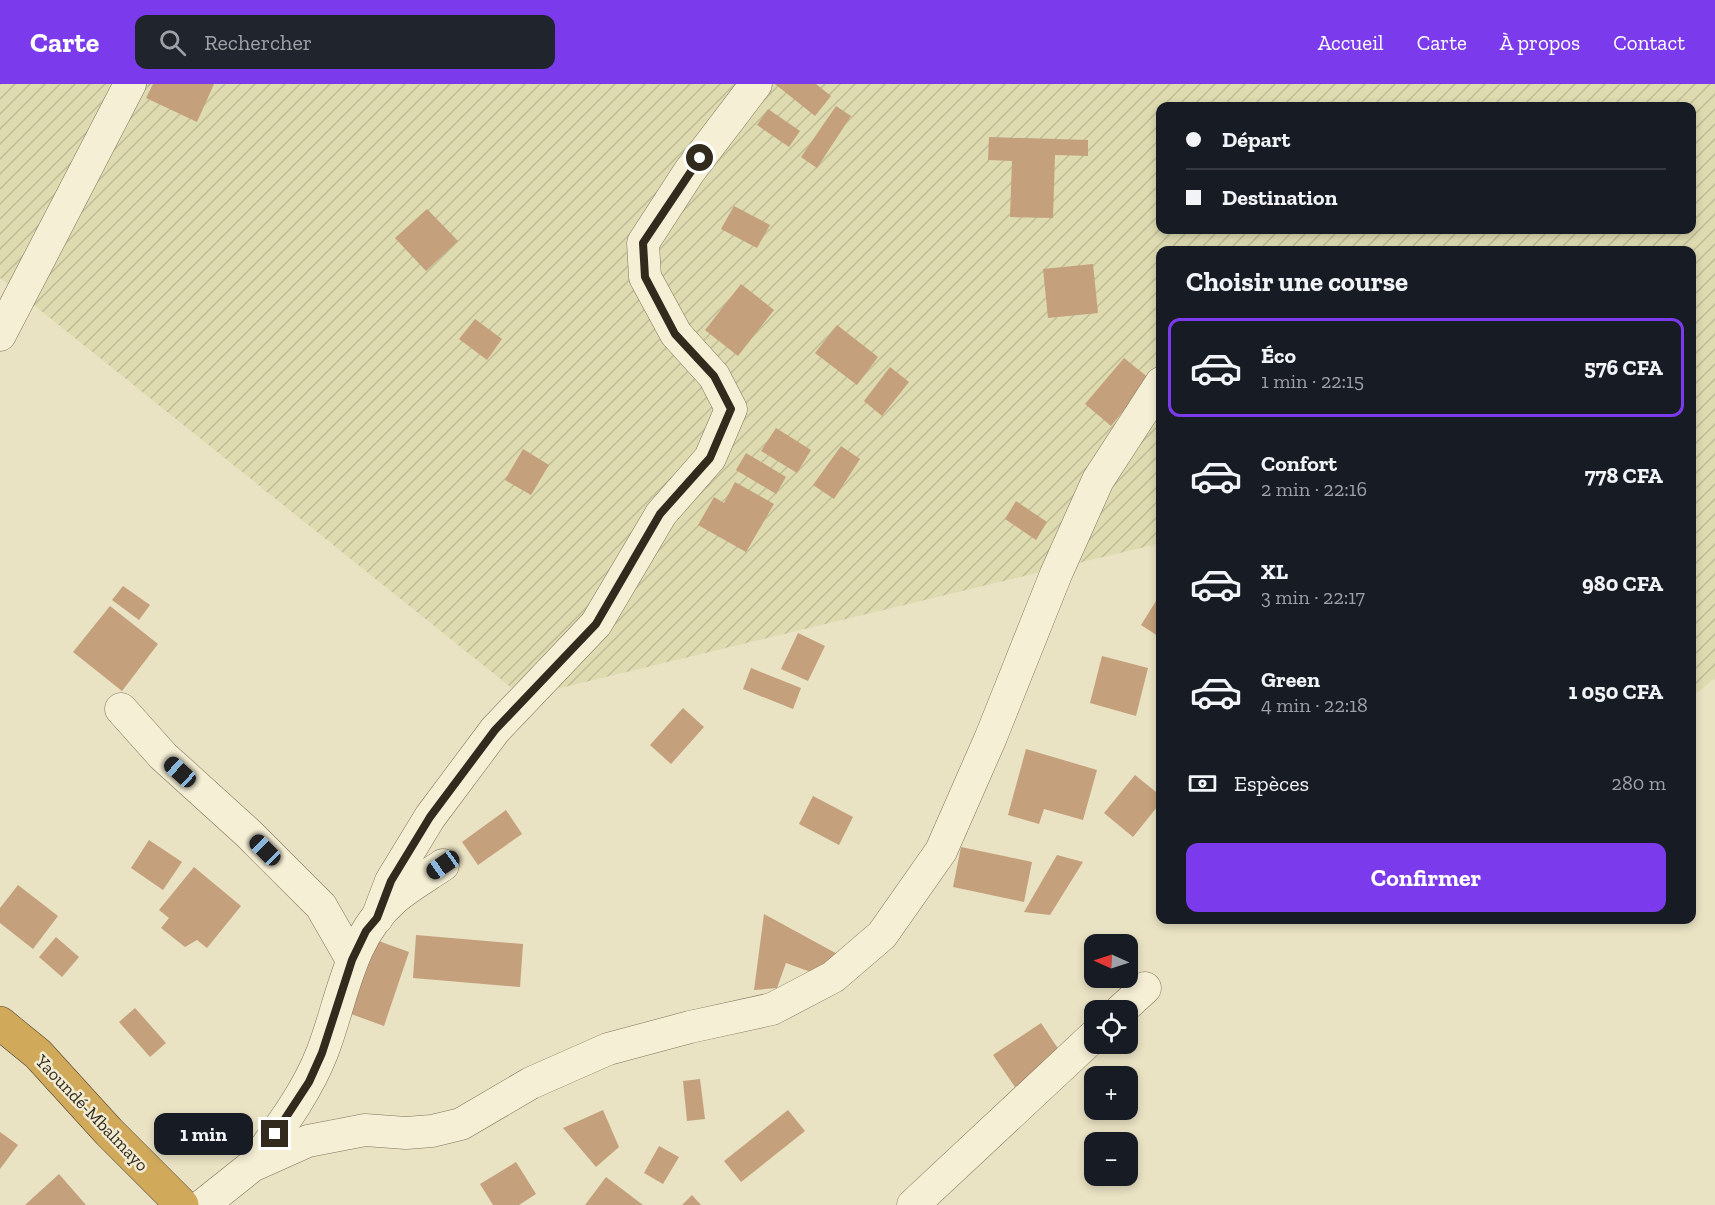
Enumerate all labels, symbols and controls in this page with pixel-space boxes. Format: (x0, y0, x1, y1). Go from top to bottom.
search box (135, 15, 555, 69)
text: Carte (30, 26, 99, 59)
icon: search (156, 26, 189, 59)
text: Rechercher (204, 29, 312, 56)
text: Accueil (1318, 30, 1384, 55)
text: Carte (1417, 30, 1467, 55)
text: À propos (1500, 30, 1580, 55)
text: Contact (1613, 30, 1685, 55)
text: Départ (1222, 126, 1290, 153)
route start (686, 144, 713, 171)
text: Destination (1222, 184, 1337, 211)
text: Choisir une course (1186, 266, 1408, 298)
icon: car (1189, 341, 1243, 395)
text: Éco (1261, 342, 1296, 369)
text: 576 CFA (1584, 354, 1663, 381)
text: 1 min · 22:15 (1261, 369, 1364, 393)
icon: car (1189, 449, 1243, 503)
text: Confort (1261, 450, 1337, 477)
text: 778 CFA (1585, 462, 1663, 489)
text: 2 min · 22:16 (1261, 477, 1367, 501)
icon: car (1189, 557, 1243, 611)
text: XL (1261, 558, 1288, 585)
text: 980 CFA (1582, 570, 1663, 597)
text: 3 min · 22:17 (1261, 585, 1365, 609)
icon: car (1189, 665, 1243, 719)
text: Green (1261, 666, 1320, 693)
text: 1 050 CFA (1569, 678, 1663, 705)
text: 4 min · 22:18 (1261, 693, 1368, 717)
car (161, 753, 199, 791)
icon: cash (1186, 767, 1219, 800)
text: Espèces (1234, 770, 1309, 797)
text: 280 m (1612, 771, 1666, 795)
car (246, 831, 284, 869)
button: Confirmer (1186, 843, 1666, 912)
car (423, 847, 463, 883)
north arrow (1084, 934, 1138, 988)
map controls (1084, 934, 1138, 1186)
button: locate (1084, 1000, 1138, 1054)
street label: Yaoundé-Mbalmayo (30, 1050, 153, 1176)
button: + (1084, 1066, 1138, 1120)
callout: 1 min (155, 1113, 254, 1155)
route end (261, 1120, 288, 1147)
text: 1 min (180, 1122, 227, 1146)
button: − (1084, 1132, 1138, 1186)

